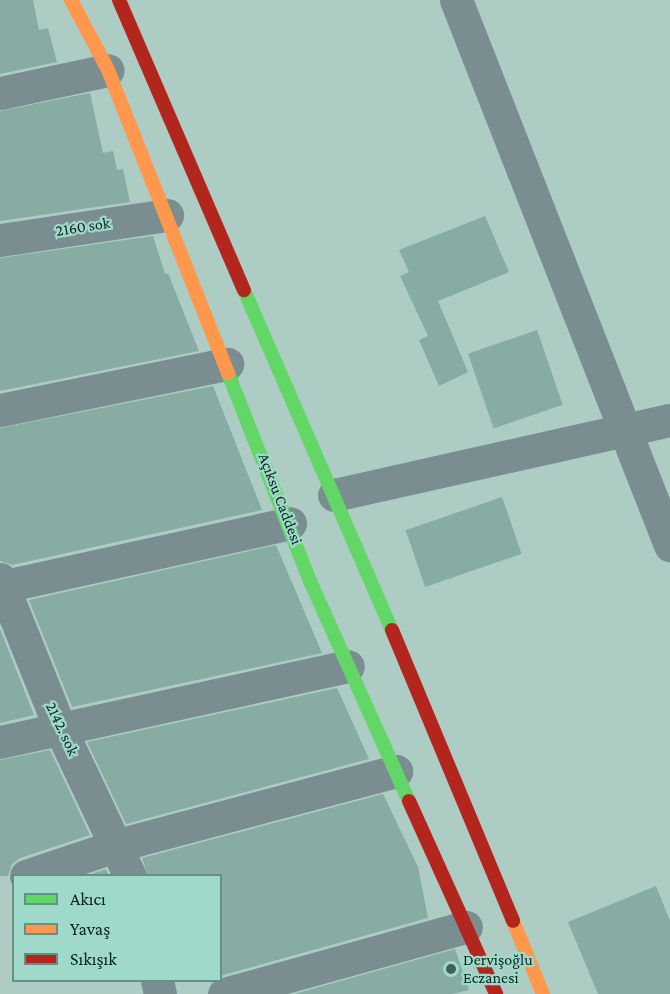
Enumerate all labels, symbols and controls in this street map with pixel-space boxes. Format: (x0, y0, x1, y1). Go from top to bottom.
street label: 2160 sok (54, 213, 112, 241)
street label: Açıksu Caddesi (254, 451, 306, 547)
street label: 2142. sok (41, 699, 83, 759)
legend (12, 874, 222, 982)
text: Akıcı (70, 889, 106, 909)
text: Yavaş (70, 919, 110, 939)
text: Sıkışık (70, 949, 117, 969)
place label: Dervişoğlu Eczanesi (463, 950, 533, 988)
marker: Dervişoğlu Eczanesi (444, 962, 458, 976)

